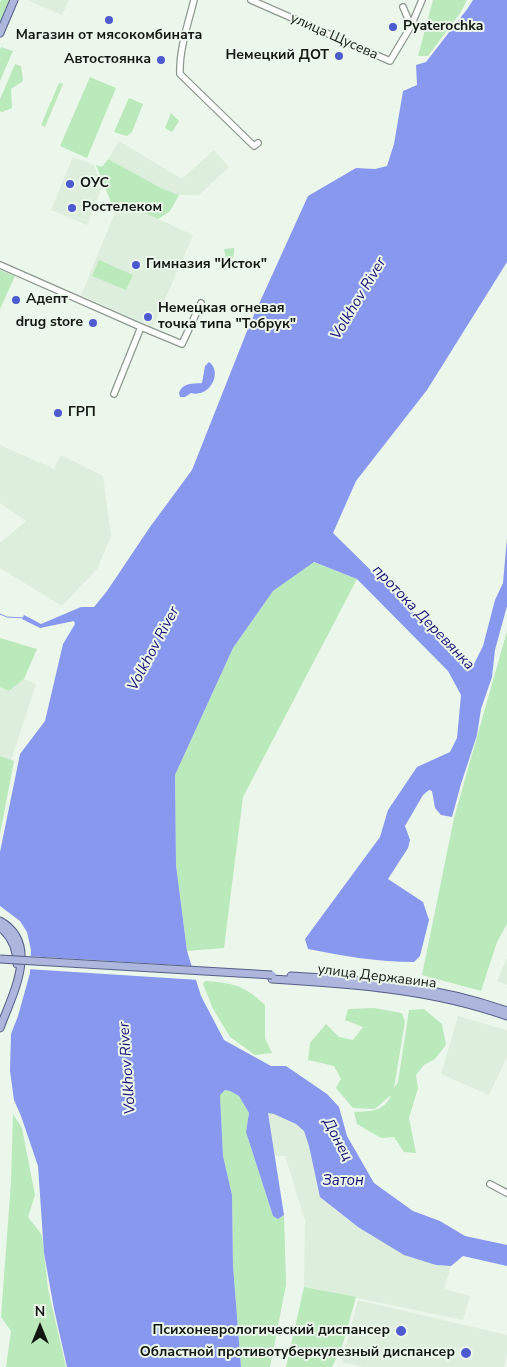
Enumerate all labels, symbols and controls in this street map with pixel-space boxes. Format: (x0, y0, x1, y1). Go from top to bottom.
street label: улица Щусева (288, 10, 380, 64)
marker: Магазин от мясокомбината (103, 14, 115, 26)
place label: Pyaterochka (403, 19, 483, 35)
marker: Pyaterochka (387, 21, 399, 33)
place label: Магазин от мясокомбината (16, 28, 202, 44)
place label: Немецкий ДОТ (226, 48, 329, 64)
marker: Немецкий ДОТ (333, 50, 345, 62)
place label: Автостоянка (64, 52, 151, 68)
marker: Автостоянка (155, 54, 167, 66)
place label: ОУС (80, 176, 109, 192)
marker: ОУС (64, 178, 76, 190)
place label: Ростелеком (82, 200, 162, 216)
marker: Ростелеком (66, 202, 78, 214)
water label: Volkhov River (327, 255, 391, 343)
place label: Гимназия "Исток" (146, 257, 267, 273)
marker: Гимназия "Исток" (130, 259, 142, 271)
place label: Адепт (26, 292, 68, 308)
marker: Адепт (10, 294, 22, 306)
place label: Немецкая огневая точка типа "Тобрук" (158, 301, 296, 334)
marker: Немецкая огневая точка типа "Тобрук" (142, 311, 154, 323)
place label: drug store (16, 315, 83, 331)
marker: drug store (87, 317, 99, 329)
place label: ГРП (68, 405, 96, 421)
marker: ГРП (52, 407, 64, 419)
water label: протока Деревянка (368, 562, 478, 674)
water label: Volkhov River (124, 604, 184, 694)
street label: улица Державина (317, 961, 437, 993)
water label: Volkhov River (116, 1021, 140, 1115)
water label: Донец (318, 1115, 356, 1165)
water label: Затон (322, 1172, 364, 1190)
north arrow (15, 1302, 65, 1352)
text: N (35, 1302, 45, 1321)
place label: Психоневрологический диспансер (153, 1323, 390, 1339)
marker: Психоневрологический диспансер (394, 1324, 408, 1338)
place label: Областной противотуберкулезный диспансер (140, 1345, 455, 1361)
marker: Областной противотуберкулезный диспансер (459, 1346, 473, 1360)

